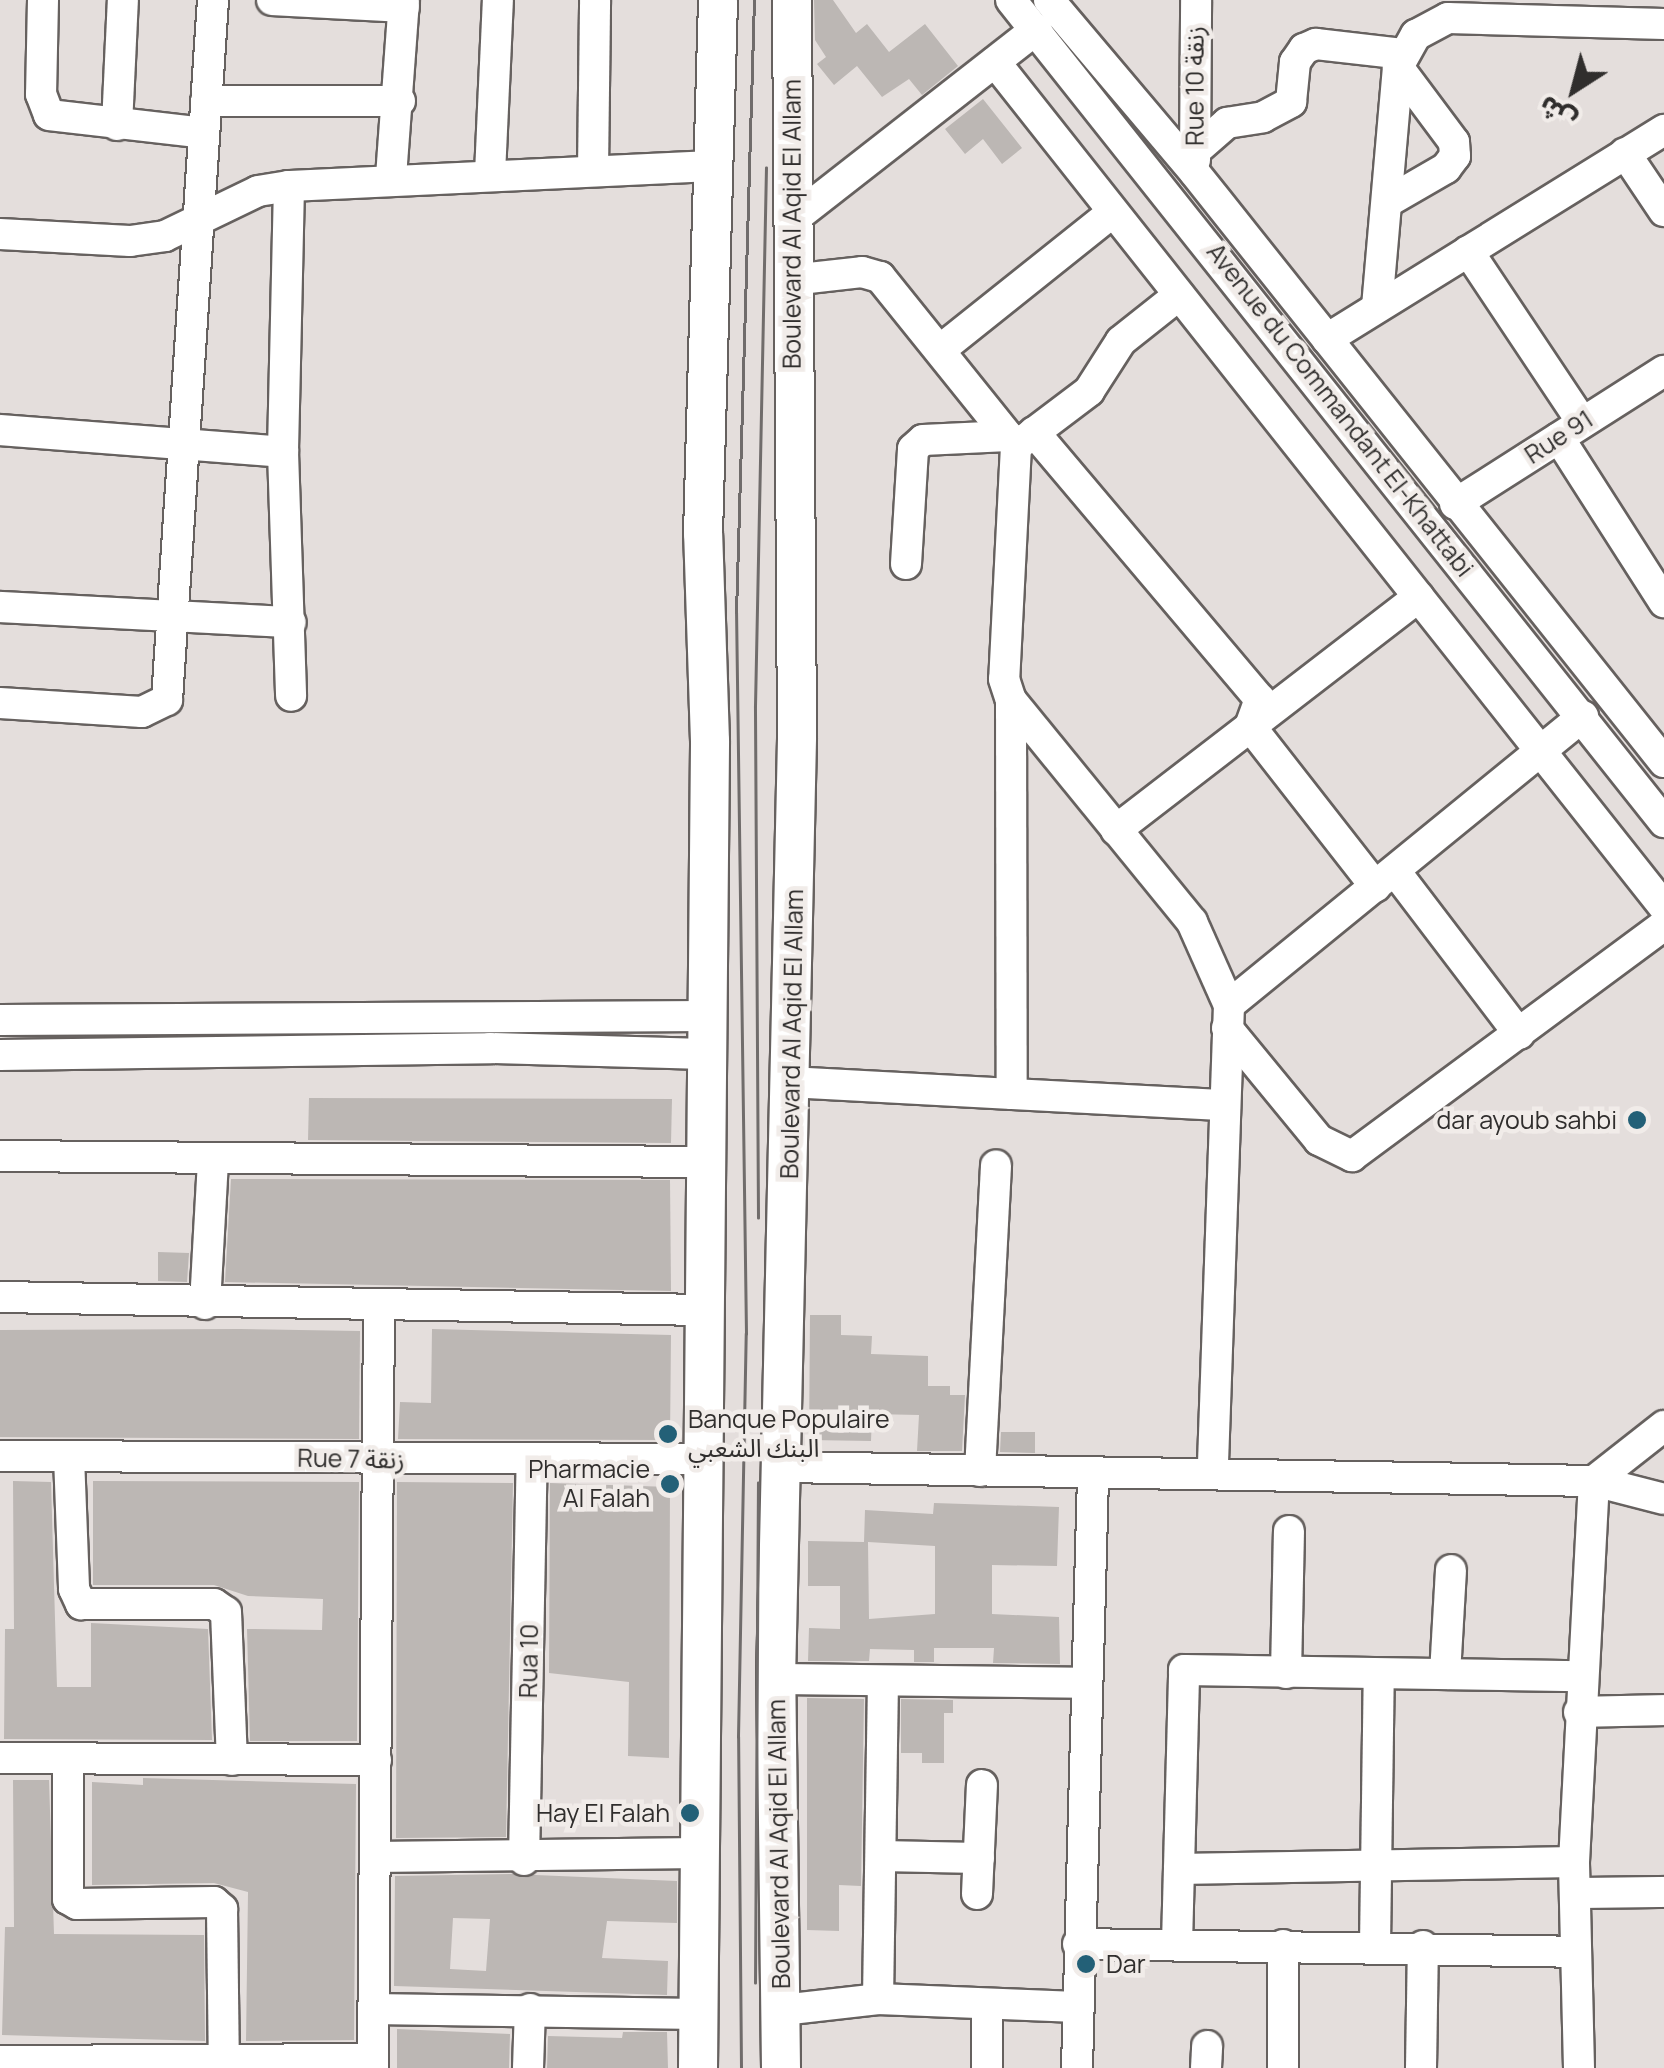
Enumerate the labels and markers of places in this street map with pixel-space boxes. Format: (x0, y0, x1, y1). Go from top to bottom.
place label: dar ayoub sahbi (1437, 1105, 1617, 1135)
marker: dar ayoub sahbi (1626, 1109, 1648, 1131)
place label: Banque Populaire البنك الشعبي (688, 1405, 890, 1464)
marker: Banque Populaire البنك الشعبي (657, 1423, 679, 1445)
place label: Pharmacie Al Falah (528, 1455, 650, 1514)
marker: Pharmacie Al Falah (659, 1473, 681, 1495)
place label: Hay El Falah (536, 1798, 670, 1828)
marker: Hay El Falah (679, 1802, 701, 1824)
place label: Dar (1106, 1949, 1146, 1979)
marker: Dar (1075, 1953, 1097, 1975)

